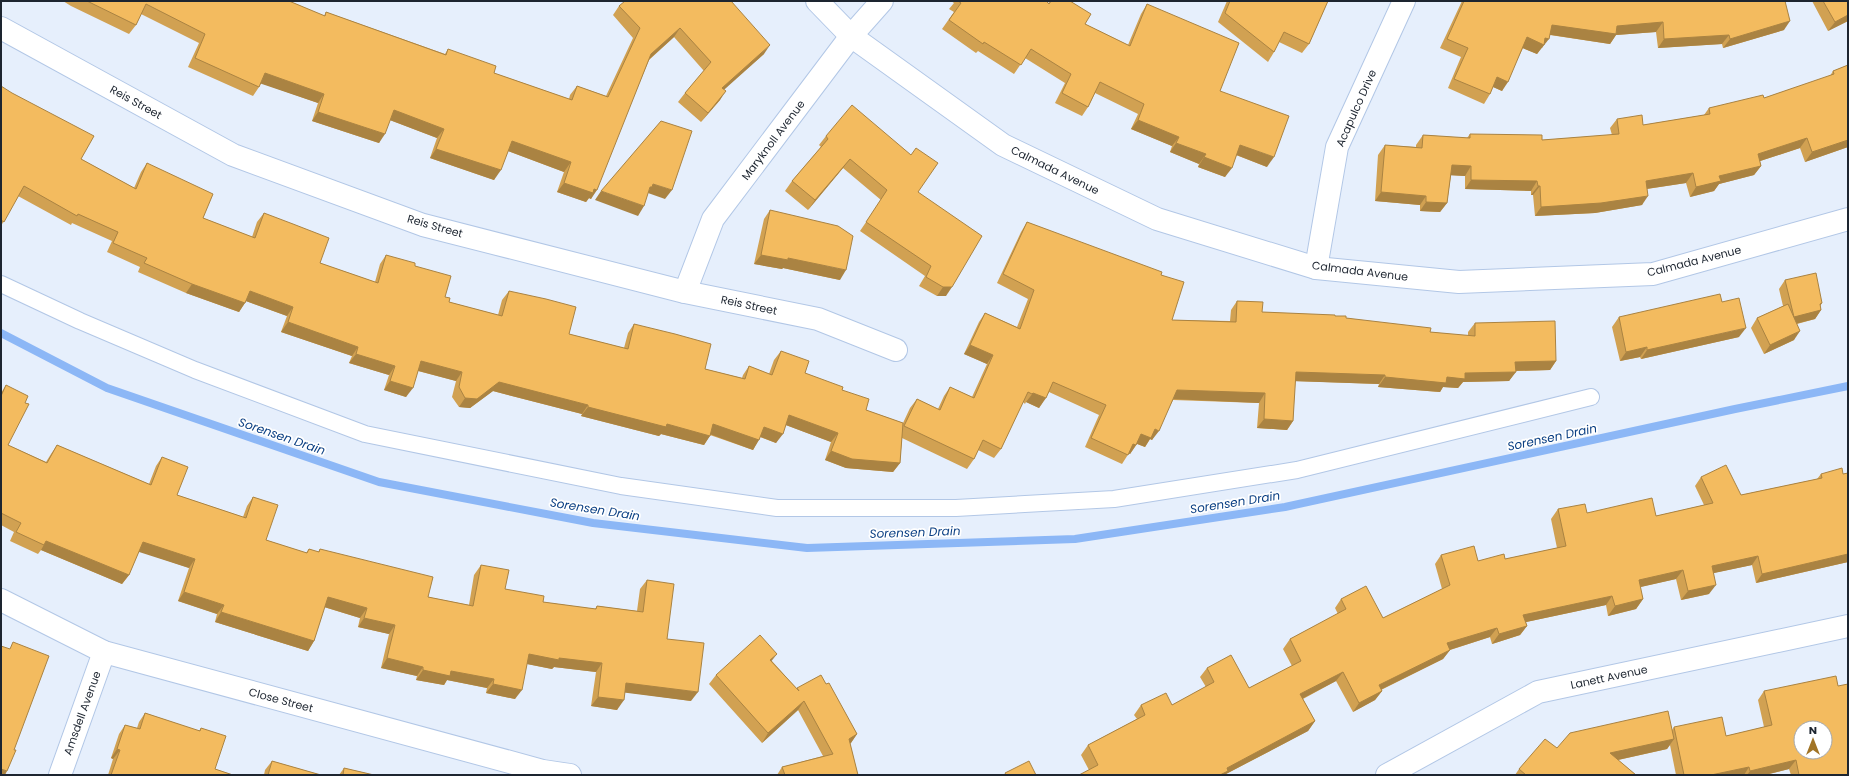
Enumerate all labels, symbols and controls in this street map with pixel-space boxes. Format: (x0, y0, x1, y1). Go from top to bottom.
street label: Acapulco Drive (1332, 67, 1380, 149)
street label: Reis Street (107, 81, 165, 123)
street label: Maryknoll Avenue (738, 96, 809, 183)
street label: Calmada Avenue (1008, 142, 1102, 198)
street label: Reis Street (405, 210, 465, 242)
street label: Calmada Avenue (1645, 242, 1743, 280)
street label: Calmada Avenue (1311, 257, 1409, 285)
street label: Reis Street (719, 291, 779, 319)
water label: Sorensen Drain (236, 413, 328, 459)
water label: Sorensen Drain (1506, 419, 1598, 455)
water label: Sorensen Drain (1189, 486, 1281, 518)
water label: Sorensen Drain (549, 493, 641, 525)
water label: Sorensen Drain (869, 522, 961, 542)
street label: Lanett Avenue (1569, 661, 1649, 693)
street label: Amsdell Avenue (59, 669, 105, 757)
street label: Close Street (247, 684, 315, 716)
north arrow (1793, 720, 1833, 760)
text: N (1809, 722, 1817, 738)

